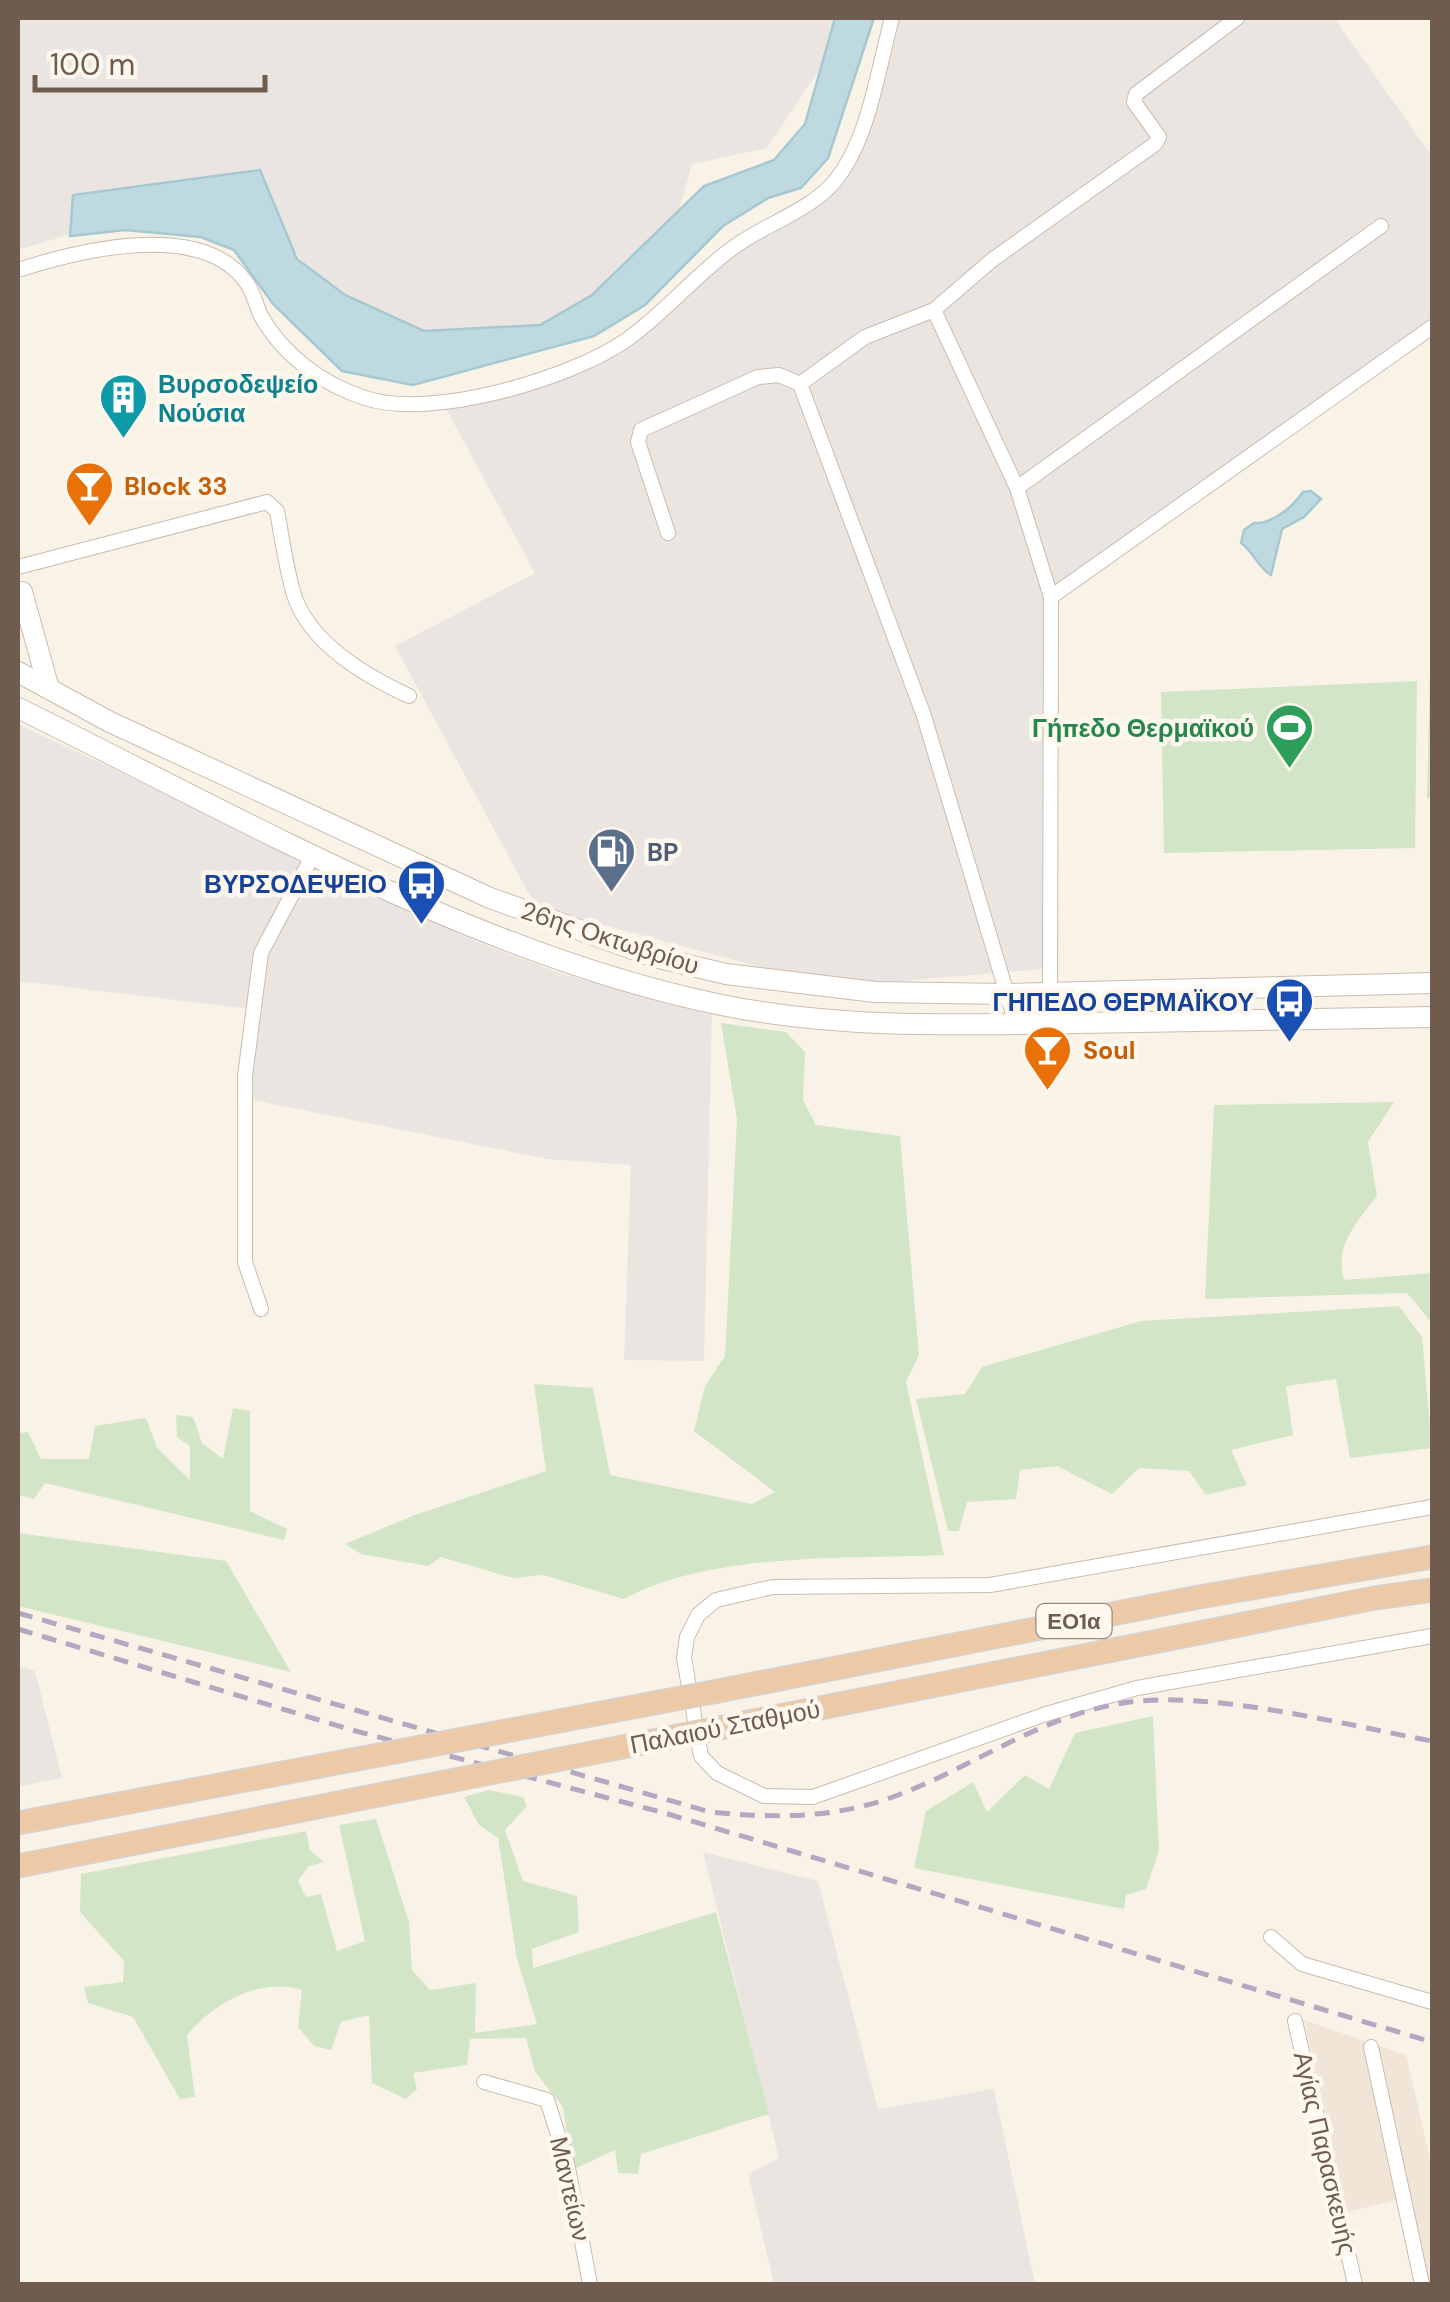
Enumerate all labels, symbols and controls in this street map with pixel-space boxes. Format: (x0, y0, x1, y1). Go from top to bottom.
scale bar (35, 30, 265, 92)
text: 100 m (50, 45, 135, 84)
place label: Βυρσοδεψείο Νούσια (158, 368, 318, 430)
building icon: Βυρσοδεψείο Νούσια (97, 372, 149, 440)
bar icon: Block 33 (63, 460, 115, 528)
place label: Block 33 (124, 470, 228, 503)
sports icon: Γήπεδο Θερμαϊκού (1263, 702, 1315, 770)
place label: Γήπεδο Θερμαϊκού (1032, 712, 1254, 745)
fuel station icon: BP (586, 826, 638, 894)
place label: BP (647, 836, 678, 869)
bus stop icon: ΒΥΡΣΟΔΕΨΕΙΟ (396, 858, 448, 926)
place label: ΒΥΡΣΟΔΕΨΕΙΟ (204, 868, 387, 901)
street label: 26ης Οκτωβρίου (517, 894, 703, 982)
bus stop icon: ΓΗΠΕΔΟ ΘΕΡΜΑΪΚΟΥ (1263, 976, 1315, 1044)
place label: ΓΗΠΕΔΟ ΘΕΡΜΑΪΚΟΥ (993, 986, 1254, 1019)
bar icon: Soul (1022, 1024, 1074, 1092)
place label: Soul (1083, 1034, 1135, 1067)
road number: ΕΟ1α (1036, 1604, 1112, 1638)
street label: Παλαιού Σταθμού (627, 1692, 823, 1762)
street label: Αγίας Παρασκευής (1286, 2048, 1364, 2258)
street label: Μαντείων (542, 2133, 598, 2245)

